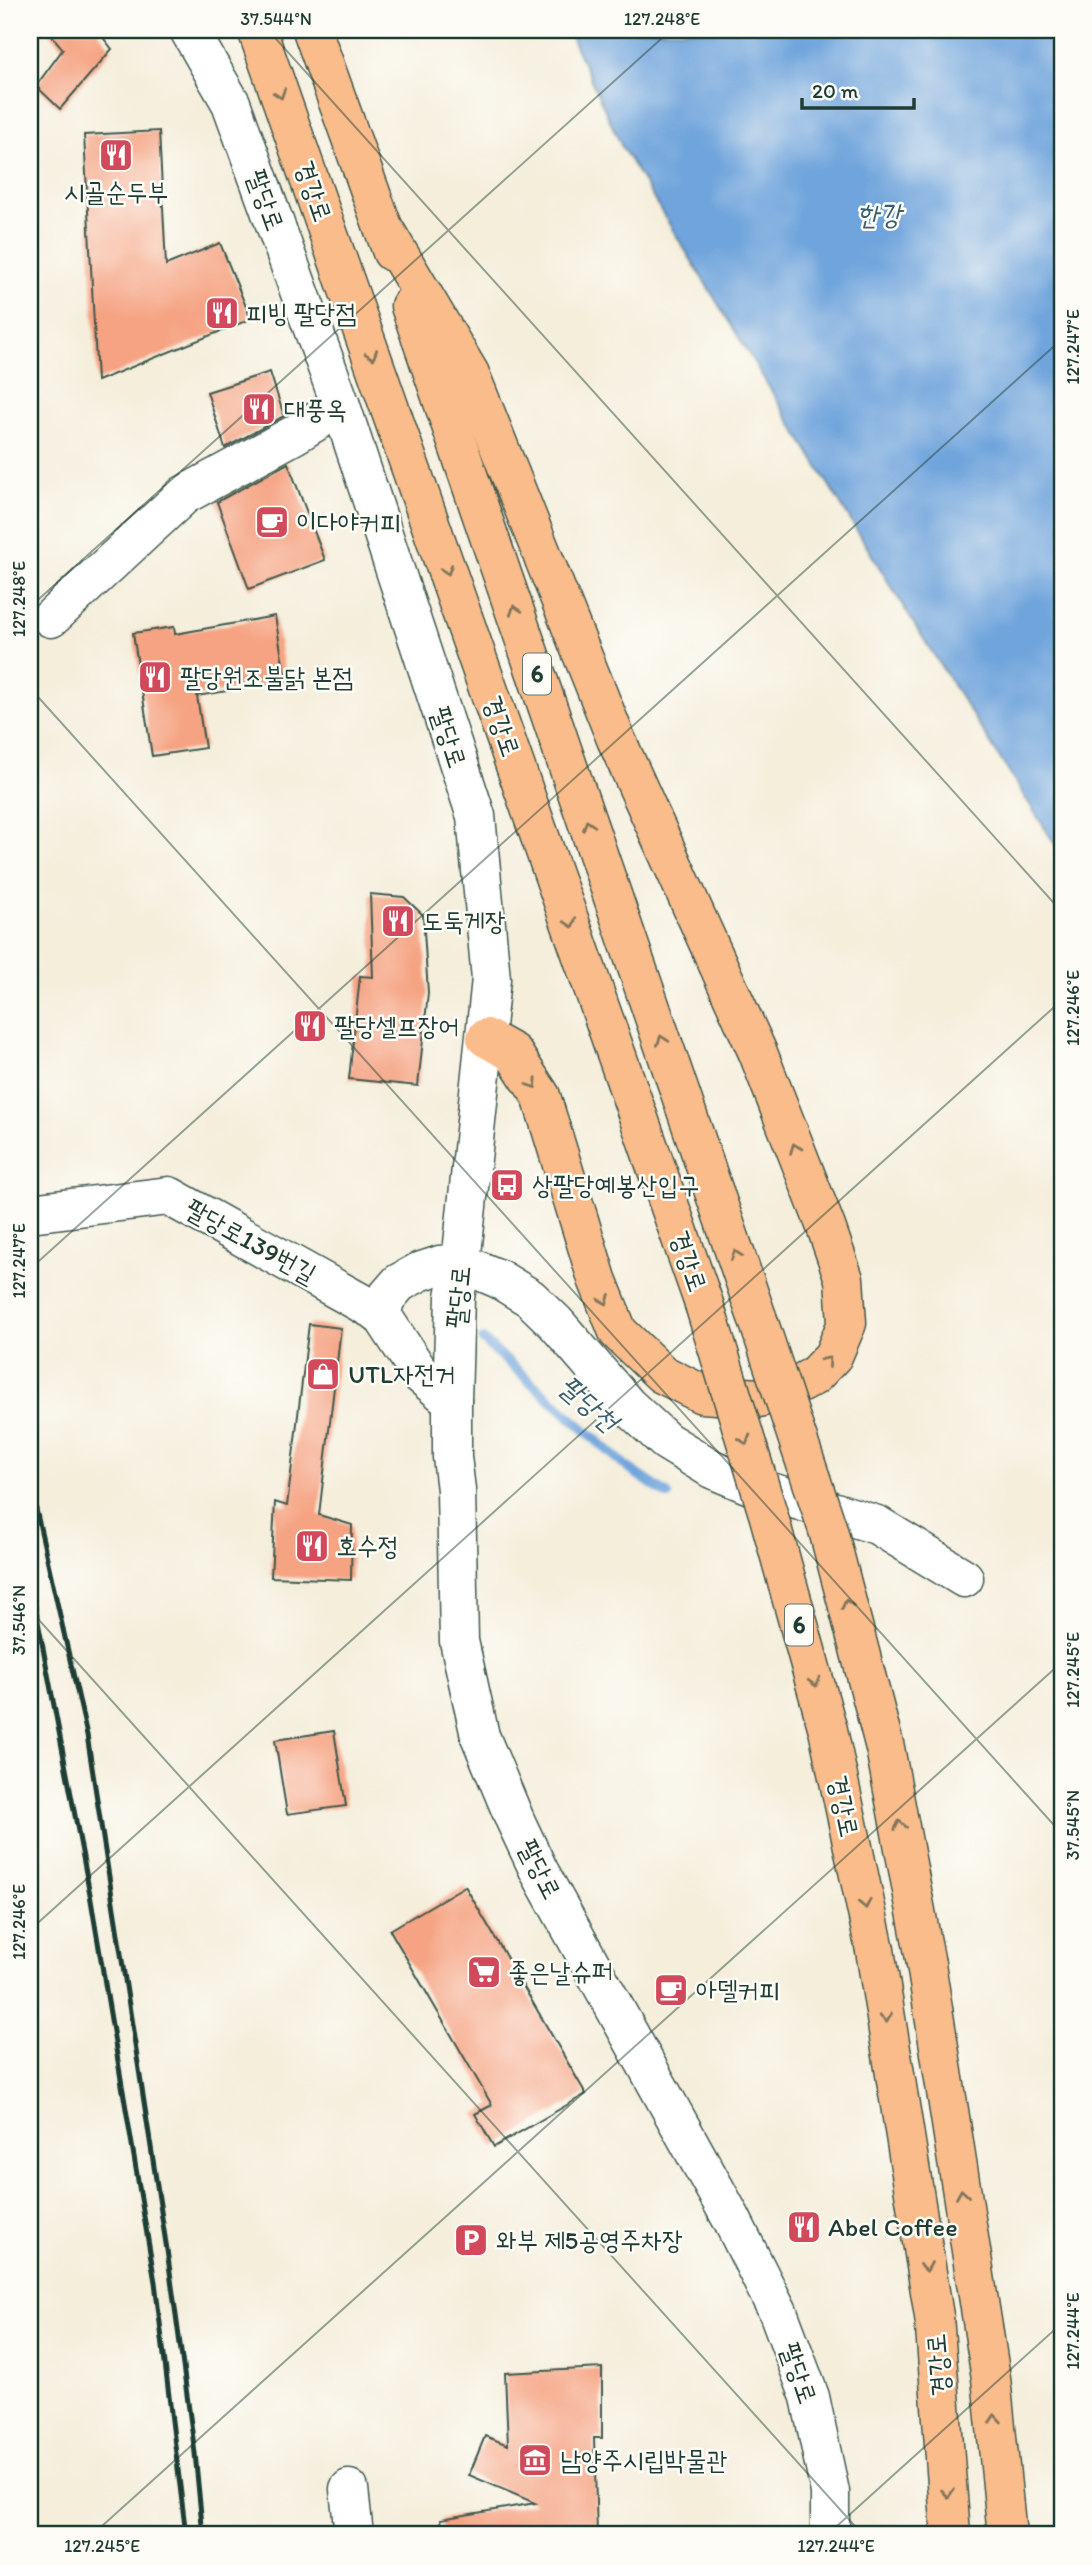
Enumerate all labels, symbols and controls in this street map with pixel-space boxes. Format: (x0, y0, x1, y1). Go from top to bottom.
text: 37.544°N (240, 8, 312, 30)
text: 127.248°E (624, 8, 700, 30)
scale bar (802, 66, 914, 110)
text: 20 m (812, 78, 859, 103)
one-way arrow (272, 88, 286, 100)
restaurant icon: 시골순두부 (97, 136, 135, 174)
street label: 경강로 (289, 156, 339, 226)
street label: 팔당로 (240, 165, 292, 235)
place label: 시골순두부 (64, 176, 168, 208)
water label: 한강 (856, 197, 905, 231)
restaurant icon: 피빙 팔당점 (203, 294, 241, 332)
place label: 피빙 팔당점 (246, 297, 356, 329)
text: 127.247°E (1062, 309, 1084, 385)
one-way arrow (364, 348, 378, 361)
restaurant icon: 대풍옥 (240, 390, 278, 428)
place label: 대풍옥 (284, 393, 347, 425)
cafe icon: 이다야커피 (253, 503, 291, 541)
place label: 이다야커피 (296, 506, 401, 538)
text: 127.248°E (8, 561, 30, 637)
one-way arrow (439, 563, 453, 575)
one-way arrow (509, 604, 523, 616)
road number: 6 (523, 654, 551, 694)
restaurant icon: 팔당원조불닭 본점 (136, 658, 174, 696)
place label: 팔당원조불닭 본점 (180, 661, 353, 693)
street label: 경강로 (477, 691, 527, 761)
street label: 팔당로 (424, 702, 474, 772)
one-way arrow (582, 819, 596, 832)
restaurant icon: 도둑게장 (379, 902, 417, 940)
place label: 도둑게장 (422, 905, 506, 937)
one-way arrow (563, 916, 577, 928)
text: 127.246°E (1062, 970, 1084, 1046)
restaurant icon: 팔당셀프장어 (291, 1007, 329, 1045)
place label: 팔당셀프장어 (334, 1010, 460, 1042)
one-way arrow (656, 1035, 670, 1047)
one-way arrow (525, 1077, 538, 1090)
one-way arrow (790, 1143, 804, 1155)
bus stop icon: 상팔당예봉산입구 (488, 1166, 526, 1204)
place label: 상팔당예봉산입구 (532, 1169, 699, 1201)
street label: 팔당로139번길 (180, 1192, 322, 1290)
text: 127.247°E (8, 1223, 30, 1299)
street label: 경강로 (664, 1226, 714, 1296)
one-way arrow (730, 1250, 744, 1262)
street label: 팔당로 (439, 1264, 477, 1330)
one-way arrow (597, 1293, 611, 1305)
shop icon: UTL자전거 (304, 1355, 342, 1393)
one-way arrow (819, 1357, 831, 1370)
place label: UTL자전거 (348, 1358, 456, 1390)
water label: 팔당천 (552, 1368, 628, 1440)
one-way arrow (737, 1433, 751, 1445)
restaurant icon: 호수정 (293, 1527, 331, 1565)
place label: 호수정 (336, 1530, 399, 1562)
text: 37.546°N (8, 1585, 30, 1655)
one-way arrow (841, 1598, 855, 1610)
road number: 6 (785, 1604, 813, 1646)
text: 127.245°E (1062, 1632, 1084, 1708)
one-way arrow (806, 1676, 821, 1688)
street label: 경강로 (822, 1772, 866, 1840)
text: 37.545°N (1062, 1790, 1084, 1860)
one-way arrow (893, 1819, 908, 1831)
street label: 팔당로 (511, 1834, 569, 1904)
text: 127.246°E (8, 1884, 30, 1960)
one-way arrow (857, 1898, 872, 1910)
supermarket icon: 좋은날슈퍼 (465, 1953, 503, 1991)
place label: 좋은날슈퍼 (508, 1956, 613, 1988)
cafe icon: 아델커피 (652, 1971, 690, 2009)
place label: 아델커피 (696, 1974, 780, 2006)
one-way arrow (878, 2012, 893, 2024)
one-way arrow (955, 2188, 970, 2199)
restaurant icon: Abel Coffee (785, 2208, 823, 2246)
place label: Abel Coffee (828, 2211, 958, 2243)
parking icon: 와부 제5공영주차장 (452, 2221, 490, 2259)
place label: 와부 제5공영주차장 (496, 2224, 683, 2256)
one-way arrow (918, 2261, 933, 2273)
text: 127.244°E (1062, 2292, 1084, 2370)
street label: 경강로 (919, 2332, 957, 2398)
street label: 팔당로 (774, 2338, 824, 2408)
one-way arrow (988, 2413, 1003, 2424)
museum icon: 남양주시립박물관 (516, 2441, 554, 2479)
place label: 남양주시립박물관 (560, 2444, 727, 2476)
one-way arrow (940, 2488, 955, 2499)
text: 127.245°E (64, 2535, 140, 2557)
text: 127.244°E (797, 2535, 875, 2557)

